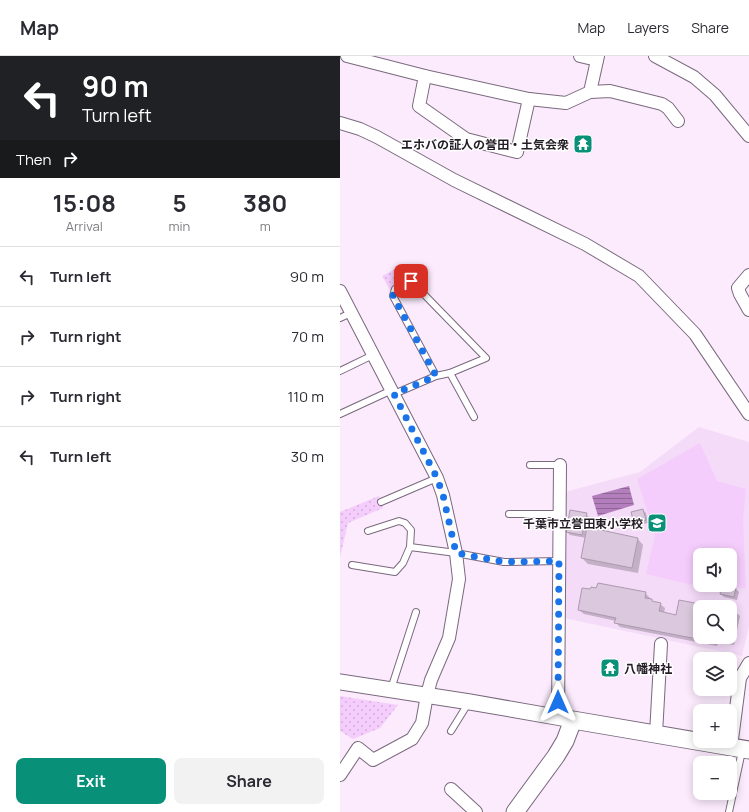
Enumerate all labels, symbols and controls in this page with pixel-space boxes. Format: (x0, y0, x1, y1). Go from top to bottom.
text: Map (20, 15, 59, 41)
text: Map (577, 18, 605, 37)
text: Layers (627, 18, 669, 37)
text: Share (691, 18, 729, 37)
text: 90 m (82, 67, 149, 105)
icon: left (16, 72, 68, 124)
text: Turn left (82, 103, 152, 127)
temple icon: エホバの証人の誉田・土気会衆 (572, 133, 594, 155)
place label: エホバの証人の誉田・土気会衆 (401, 136, 569, 153)
icon: right (59, 148, 81, 170)
text: Then (16, 149, 51, 170)
text: 15:08 (53, 186, 116, 219)
text: 5 (172, 186, 186, 219)
text: 380 (243, 186, 287, 219)
text: Arrival (66, 217, 103, 235)
text: min (169, 217, 190, 235)
text: m (260, 217, 271, 235)
pin (394, 264, 428, 298)
icon: left (16, 266, 38, 288)
text: Turn left (50, 266, 112, 287)
text: 90 m (290, 266, 324, 287)
icon: arrive (400, 270, 422, 292)
icon: right (16, 326, 38, 348)
text: Turn right (50, 326, 121, 347)
text: 70 m (292, 326, 324, 347)
icon: right (16, 386, 38, 408)
text: Turn right (50, 386, 121, 407)
text: 110 m (287, 386, 324, 407)
icon: left (16, 446, 38, 468)
text: Turn left (50, 446, 112, 467)
text: 30 m (291, 446, 324, 467)
school or university icon: 千葉市立誉田東小学校 (646, 512, 668, 534)
place label: 千葉市立誉田東小学校 (523, 515, 643, 532)
map controls (693, 548, 737, 800)
button: sound (693, 548, 737, 592)
button: search (693, 600, 737, 644)
button: layers (693, 652, 737, 696)
temple icon: 八幡神社 (599, 657, 621, 679)
place label: 八幡神社 (624, 660, 672, 677)
position arrow (537, 681, 579, 723)
button: + (693, 704, 737, 748)
button: − (693, 756, 737, 800)
button: Exit (16, 758, 166, 804)
button: Share (174, 758, 324, 804)

